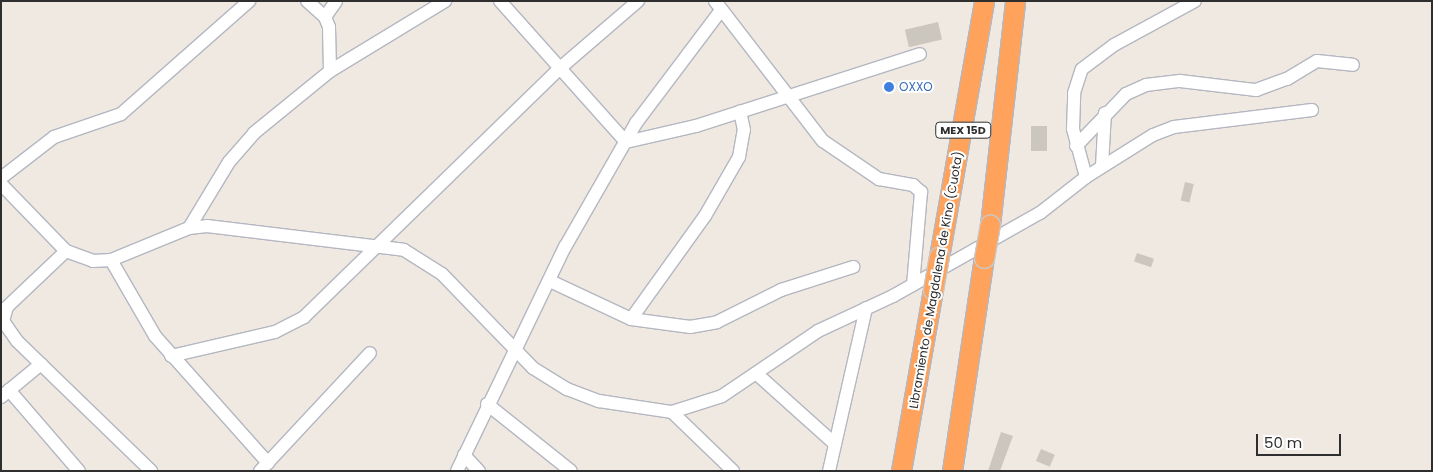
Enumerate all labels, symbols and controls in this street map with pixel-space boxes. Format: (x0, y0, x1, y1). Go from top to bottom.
place label: OXXO (899, 80, 933, 94)
marker: OXXO (883, 81, 895, 93)
road number: MEX 15D (934, 122, 992, 138)
street label: Libramiento de Magdalena de Kino (Cuota) (906, 150, 966, 410)
scale bar (1258, 424, 1343, 456)
text: 50 m (1264, 432, 1302, 453)

